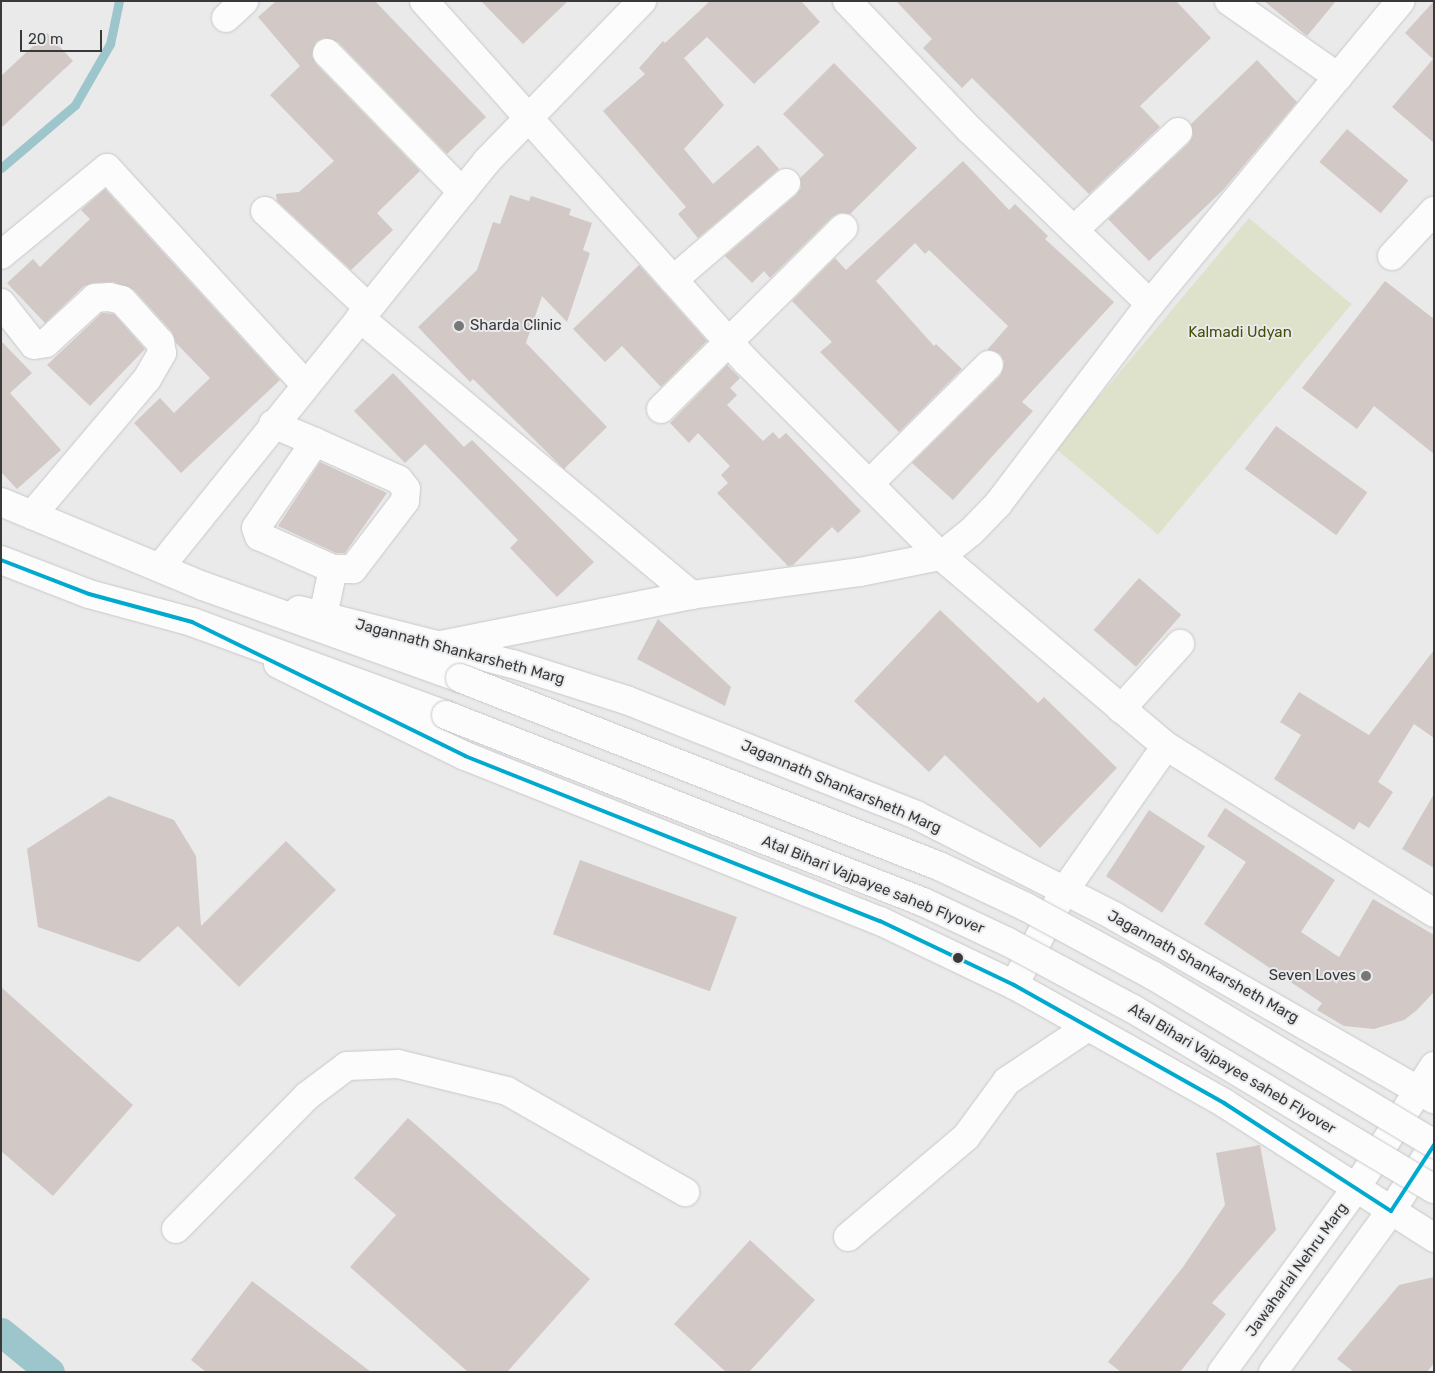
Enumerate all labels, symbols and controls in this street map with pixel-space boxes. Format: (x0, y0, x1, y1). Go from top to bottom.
scale bar (22, 20, 105, 52)
text: 20 m (28, 30, 63, 48)
place label: Sharda Clinic (470, 317, 561, 335)
marker: Sharda Clinic (452, 319, 466, 333)
park label: Kalmadi Udyan (1188, 324, 1292, 342)
street label: Jagannath Shankarsheth Marg (353, 615, 567, 689)
street label: Jagannath Shankarsheth Marg (738, 737, 944, 837)
street label: Atal Bihari Vajpayee saheb Flyover (759, 832, 987, 938)
street label: Jagannath Shankarsheth Marg (1104, 907, 1302, 1027)
unlabelled marker (953, 953, 963, 963)
place label: Seven Loves (1269, 967, 1356, 985)
marker: Seven Loves (1360, 970, 1372, 982)
street label: Atal Bihari Vajpayee saheb Flyover (1125, 1000, 1339, 1138)
street label: Jawaharlal Nehru Marg (1242, 1200, 1352, 1340)

